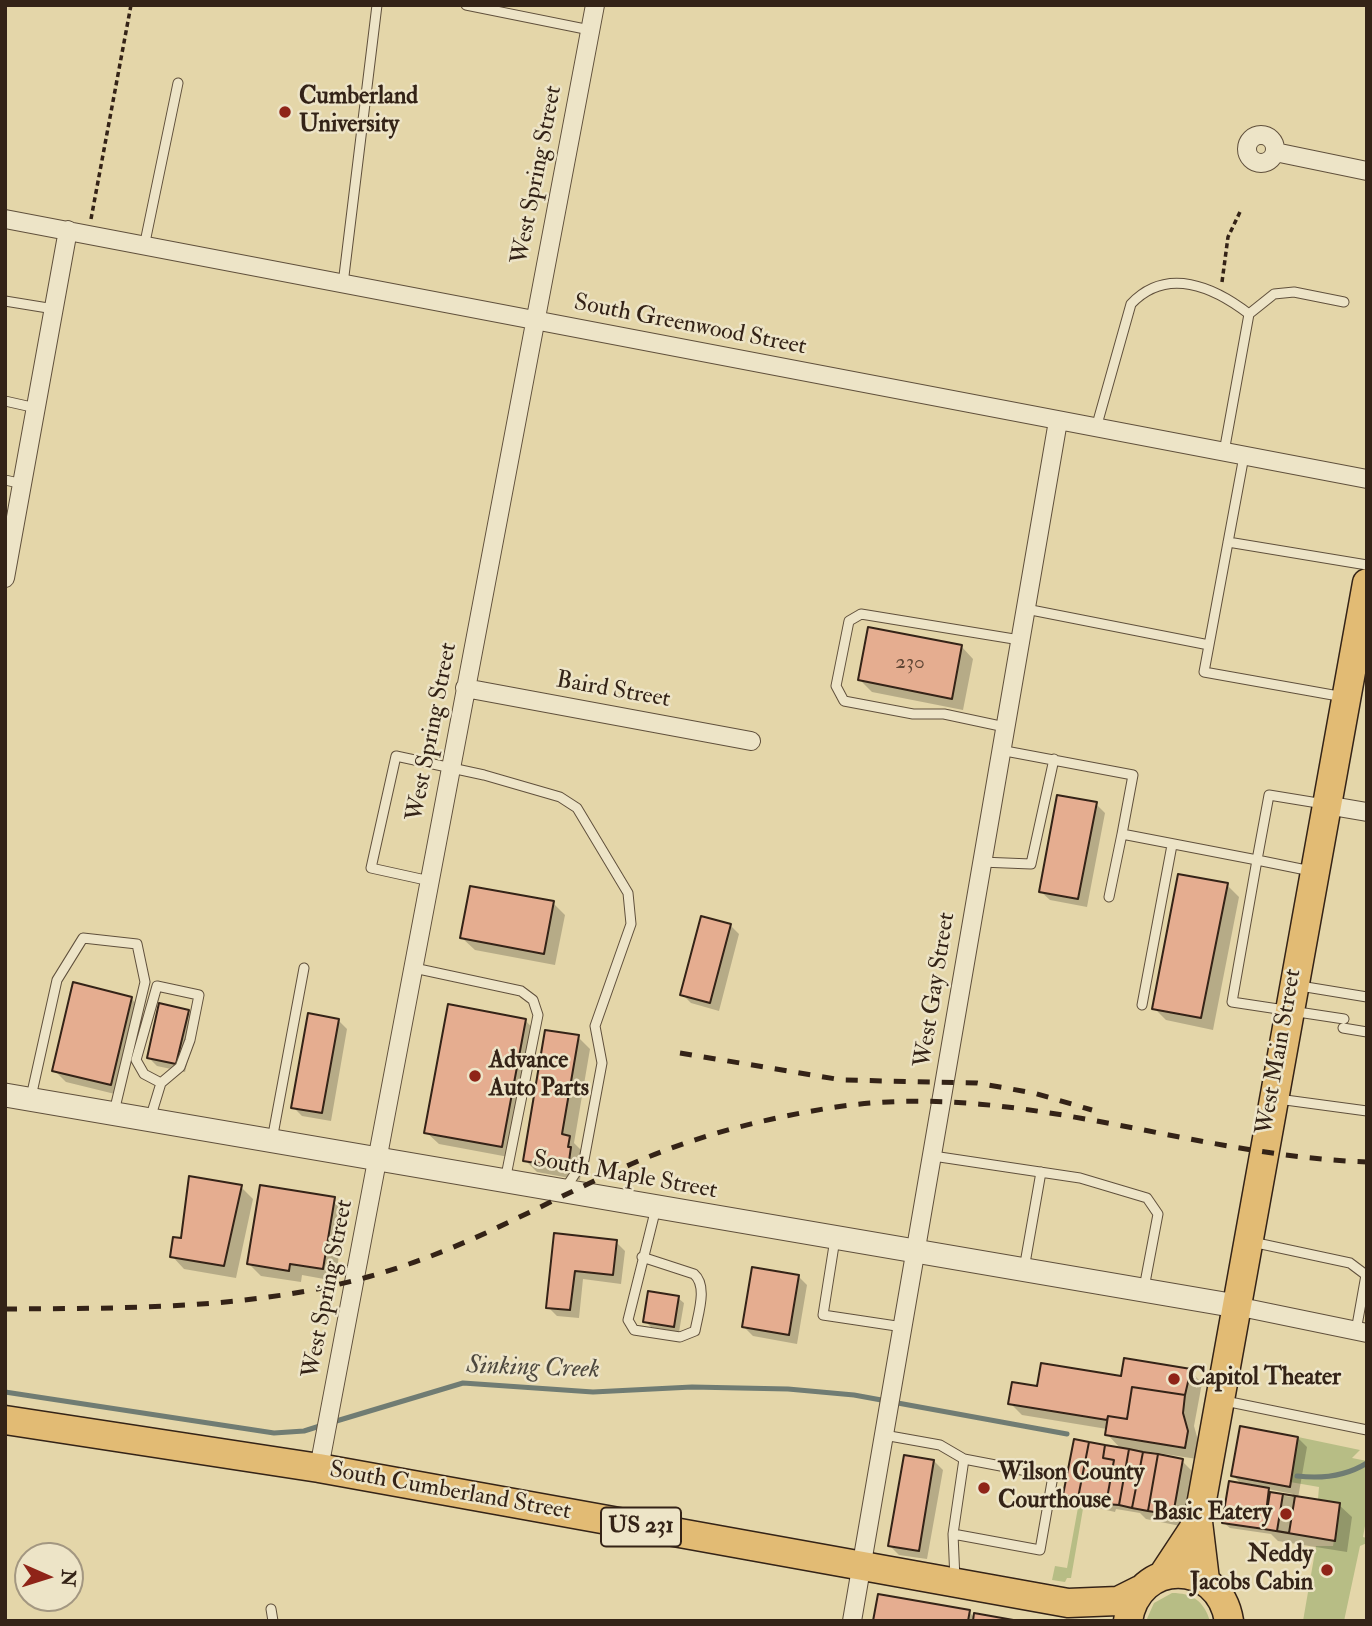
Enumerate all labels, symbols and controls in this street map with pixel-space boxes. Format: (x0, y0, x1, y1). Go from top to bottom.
street label: West Spring Street (507, 83, 569, 267)
place label: Cumberland University (299, 84, 418, 140)
marker: Cumberland University (277, 104, 293, 120)
street label: South Greenwood Street (571, 289, 809, 363)
street label: West Spring Street (402, 640, 464, 824)
house number: 230 (895, 650, 925, 676)
street label: Baird Street (554, 667, 672, 715)
street label: West Gay Street (910, 910, 962, 1070)
street label: West Main Street (1251, 967, 1309, 1137)
place label: Advance Auto Parts (489, 1048, 589, 1104)
marker: Advance Auto Parts (467, 1068, 483, 1084)
street label: South Maple Street (531, 1146, 719, 1206)
street label: West Spring Street (298, 1197, 360, 1381)
water label: Sinking Creek (466, 1351, 600, 1387)
place label: Capitol Theater (1188, 1365, 1341, 1393)
marker: Capitol Theater (1166, 1371, 1182, 1387)
street label: South Cumberland Street (327, 1457, 573, 1527)
place label: Wilson County Courthouse (998, 1460, 1144, 1516)
marker: Wilson County Courthouse (976, 1480, 992, 1496)
place label: Basic Eatery (1153, 1500, 1272, 1528)
marker: Basic Eatery (1278, 1506, 1294, 1522)
road number: US 231 (601, 1508, 681, 1546)
north arrow (14, 1542, 84, 1612)
place label: Neddy Jacobs Cabin (1190, 1542, 1313, 1598)
marker: Neddy Jacobs Cabin (1319, 1562, 1335, 1578)
text: N (56, 1569, 80, 1587)

